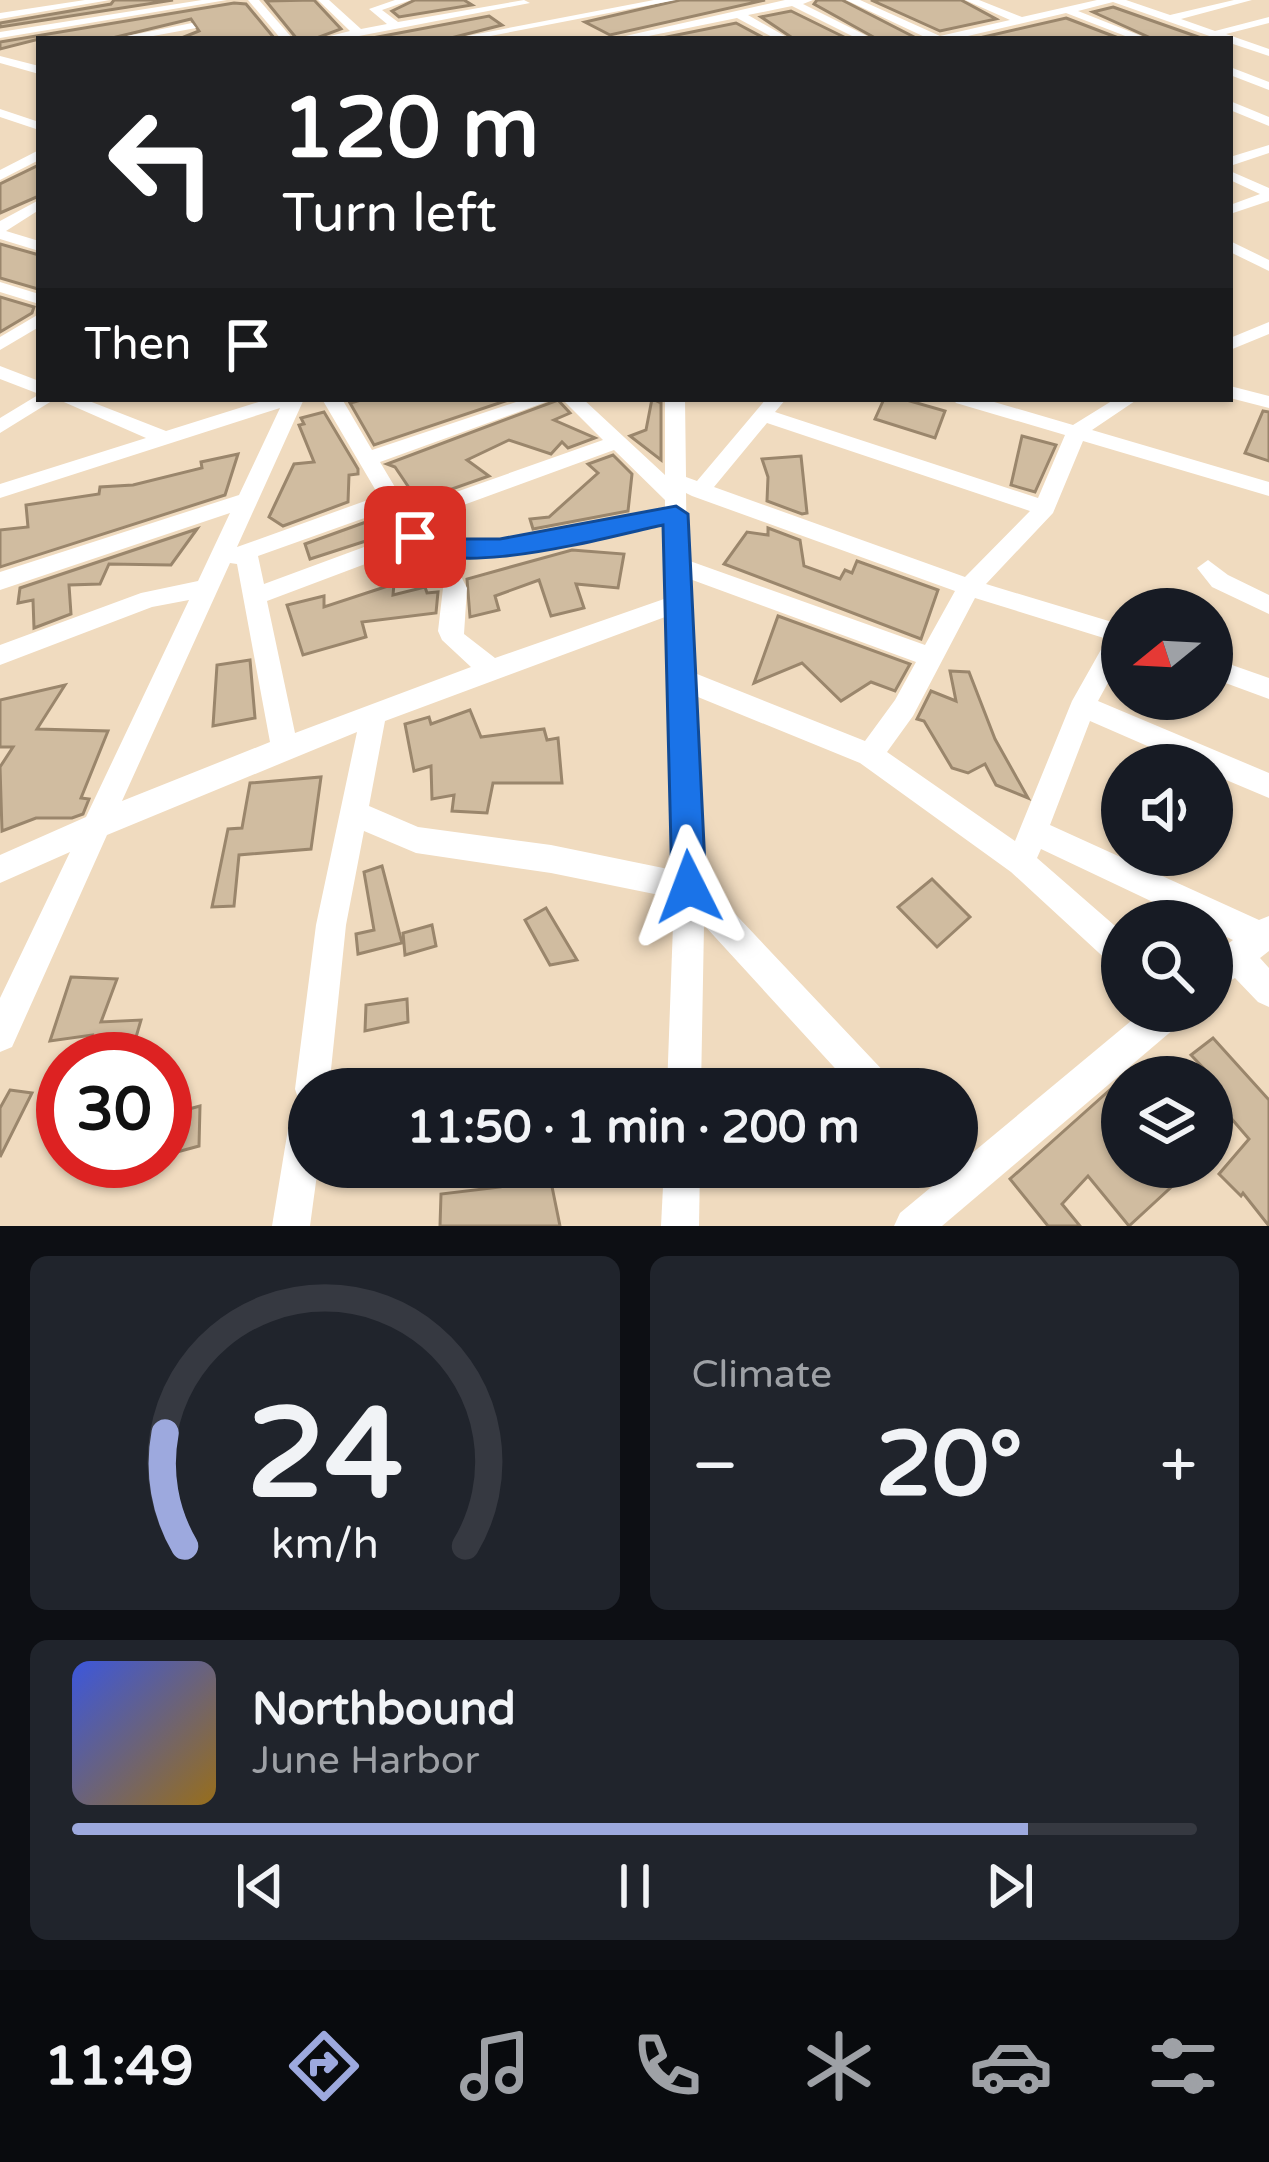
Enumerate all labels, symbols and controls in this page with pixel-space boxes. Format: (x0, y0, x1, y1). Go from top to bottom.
text: 120 m (282, 79, 539, 180)
icon: left (84, 84, 240, 240)
text: Turn left (282, 181, 497, 246)
icon: arrive (215, 312, 281, 378)
text: Then (84, 318, 191, 372)
pin (364, 486, 466, 588)
icon: arrive (382, 504, 448, 570)
north arrow (1101, 588, 1233, 720)
map controls (1101, 588, 1233, 1188)
button: sound (1101, 744, 1233, 876)
position arrow (626, 824, 752, 950)
button: search (1101, 900, 1233, 1032)
speed limit sign: 30 (36, 1032, 192, 1188)
button: layers (1101, 1056, 1233, 1188)
text: 11:50 · 1 min · 200 m (407, 1101, 859, 1155)
text: Climate (692, 1351, 832, 1398)
text: 24 (246, 1380, 403, 1531)
text: 20° (876, 1411, 1023, 1520)
text: − (692, 1426, 739, 1506)
text: + (1160, 1426, 1197, 1506)
text: km/h (271, 1519, 379, 1570)
text: Northbound (252, 1683, 516, 1737)
text: June Harbor (252, 1737, 479, 1784)
icon: previous (227, 1853, 293, 1919)
icon: pause (602, 1853, 668, 1919)
icon: next (977, 1853, 1043, 1919)
icon: directions (282, 2024, 366, 2108)
icon: music (453, 2024, 537, 2108)
icon: phone (625, 2024, 709, 2108)
icon: climate (797, 2024, 881, 2108)
icon: car (969, 2024, 1053, 2108)
icon: filters (1141, 2024, 1225, 2108)
text: 11:49 (44, 2034, 194, 2099)

